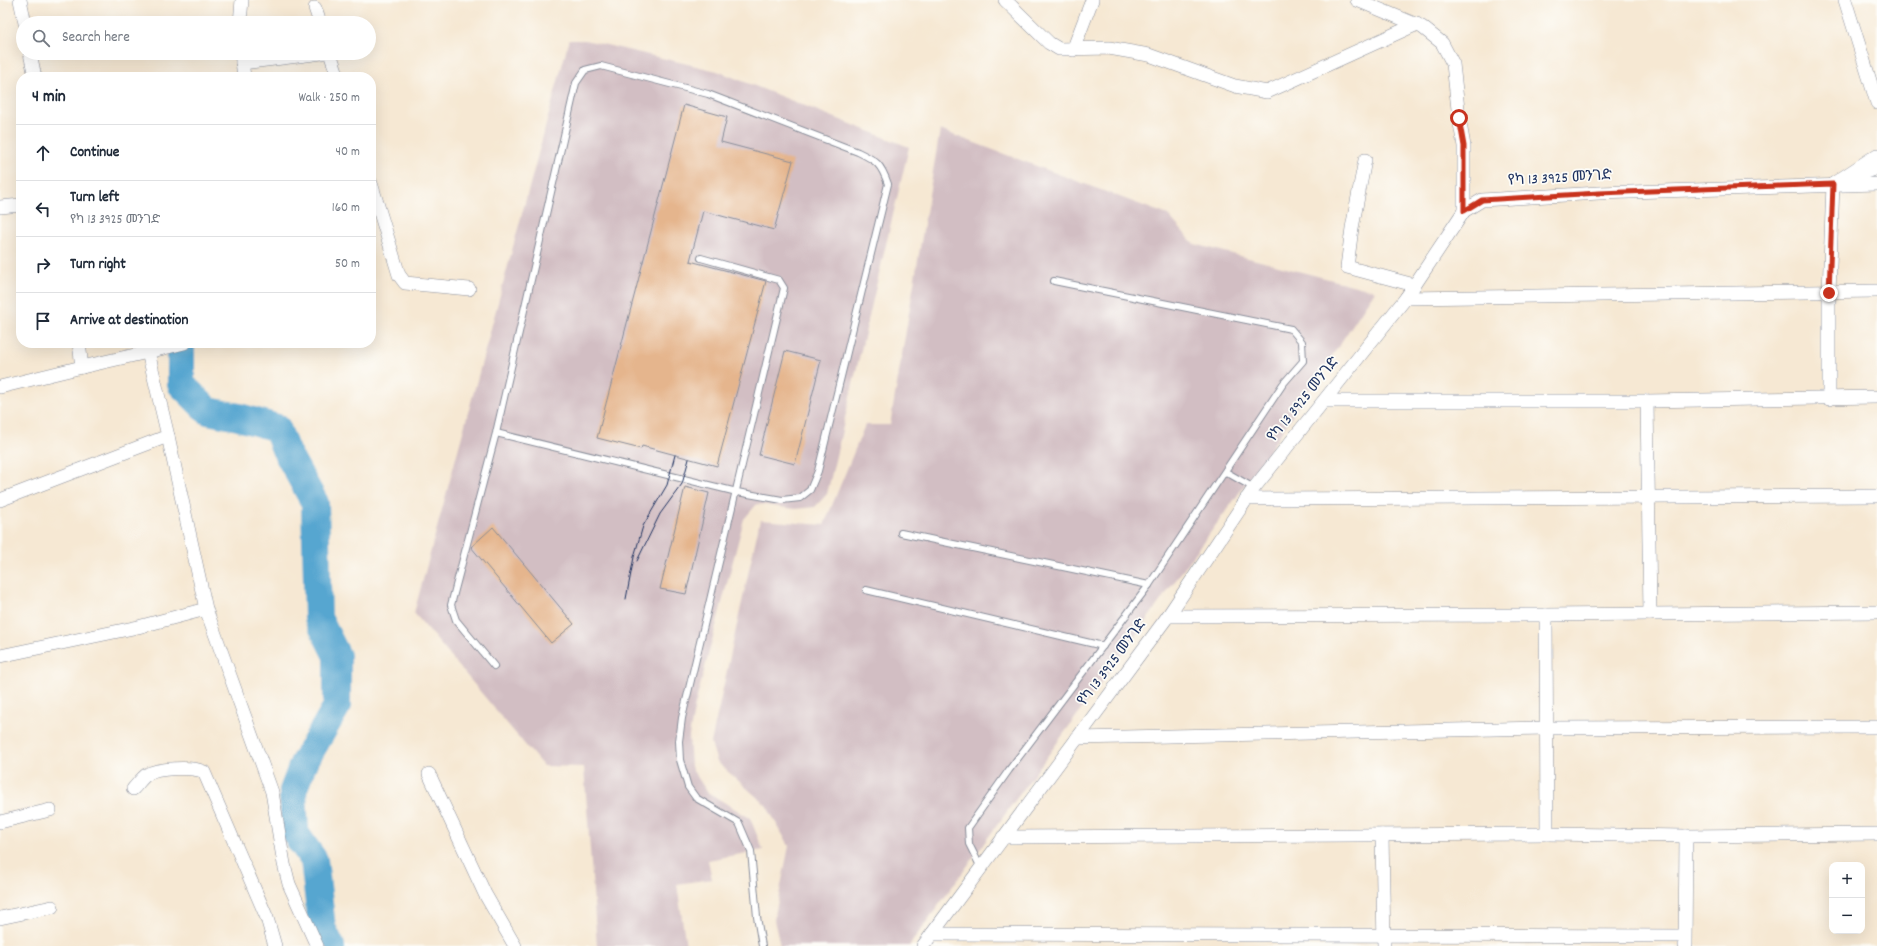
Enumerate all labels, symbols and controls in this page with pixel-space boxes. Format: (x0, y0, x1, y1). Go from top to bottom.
search box (16, 16, 376, 60)
icon: search (30, 27, 52, 49)
text: Search here (62, 27, 130, 49)
text: 4 min (32, 86, 66, 110)
text: Walk · 250 m (298, 89, 360, 108)
route start (1450, 109, 1468, 127)
icon: ahead (32, 142, 54, 164)
text: Continue (70, 142, 119, 164)
text: 40 m (336, 143, 360, 162)
street label: የካ 13 3925 መንገድ (1507, 165, 1613, 193)
text: Turn left (70, 187, 119, 209)
icon: left (32, 198, 54, 220)
text: 160 m (332, 199, 360, 218)
text: የካ 13 3925 መንገድ (70, 211, 160, 230)
icon: right (32, 254, 54, 276)
text: Turn right (70, 254, 126, 276)
text: 50 m (335, 255, 360, 274)
route end (1820, 284, 1838, 302)
icon: arrive (32, 310, 54, 332)
text: Arrive at destination (70, 310, 188, 332)
street label: የካ 13 3925 መንገድ (1263, 352, 1346, 447)
street label: የካ 13 3925 መንገድ (1073, 614, 1153, 711)
map controls (1829, 862, 1865, 934)
button: + (1829, 862, 1865, 898)
button: − (1829, 898, 1865, 934)

